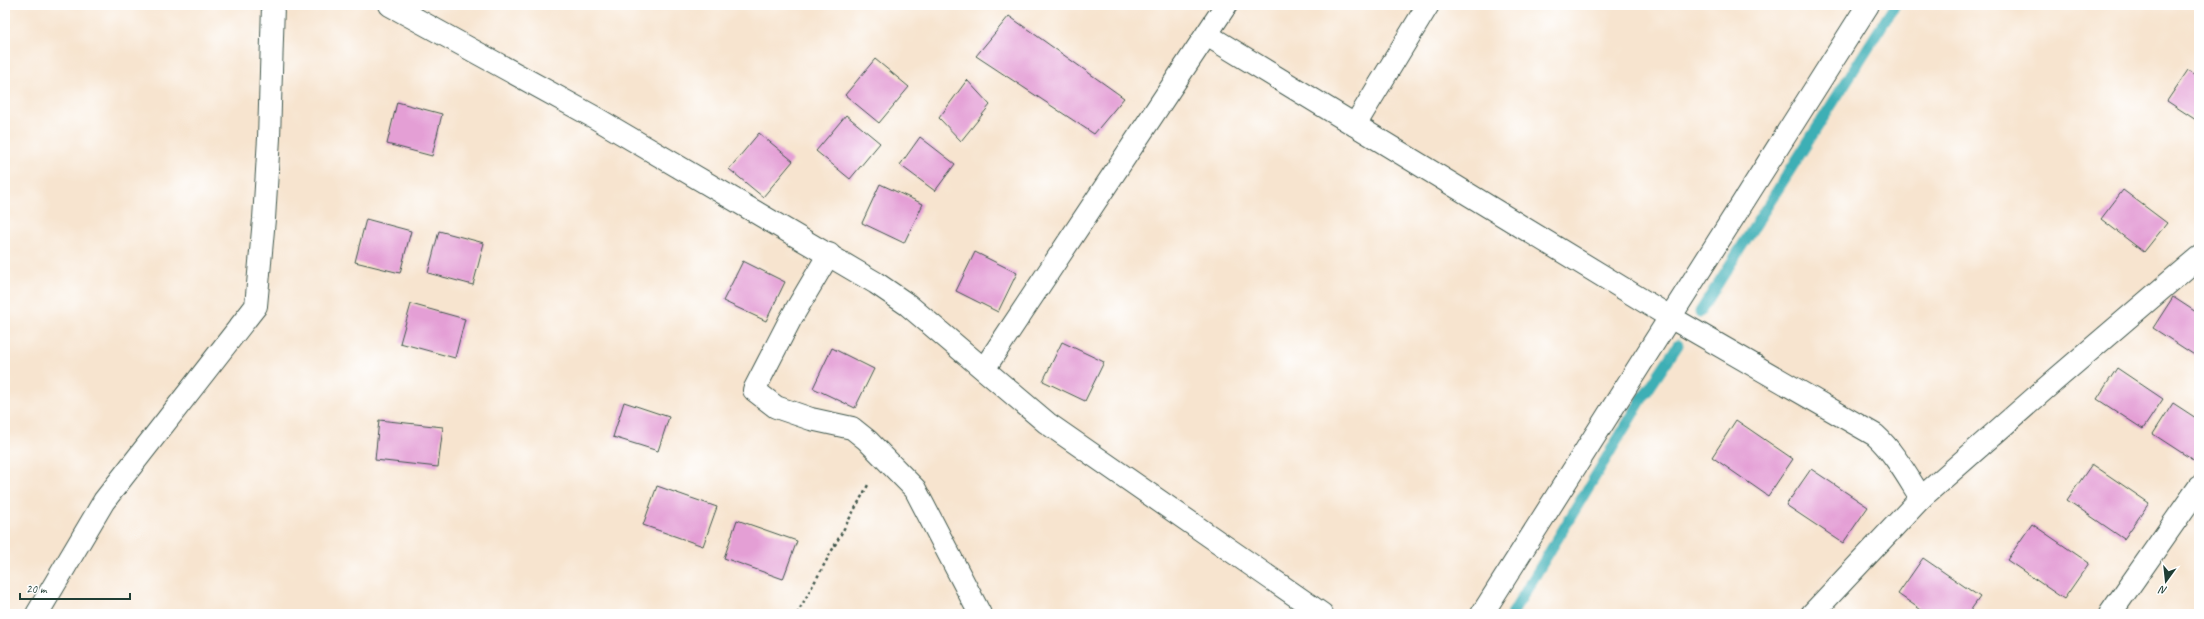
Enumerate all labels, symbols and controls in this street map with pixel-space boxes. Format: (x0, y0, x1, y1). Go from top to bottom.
north arrow (2146, 561, 2186, 601)
scale bar (20, 575, 130, 601)
text: 20 m (26, 581, 48, 597)
text: N (2156, 582, 2169, 598)

